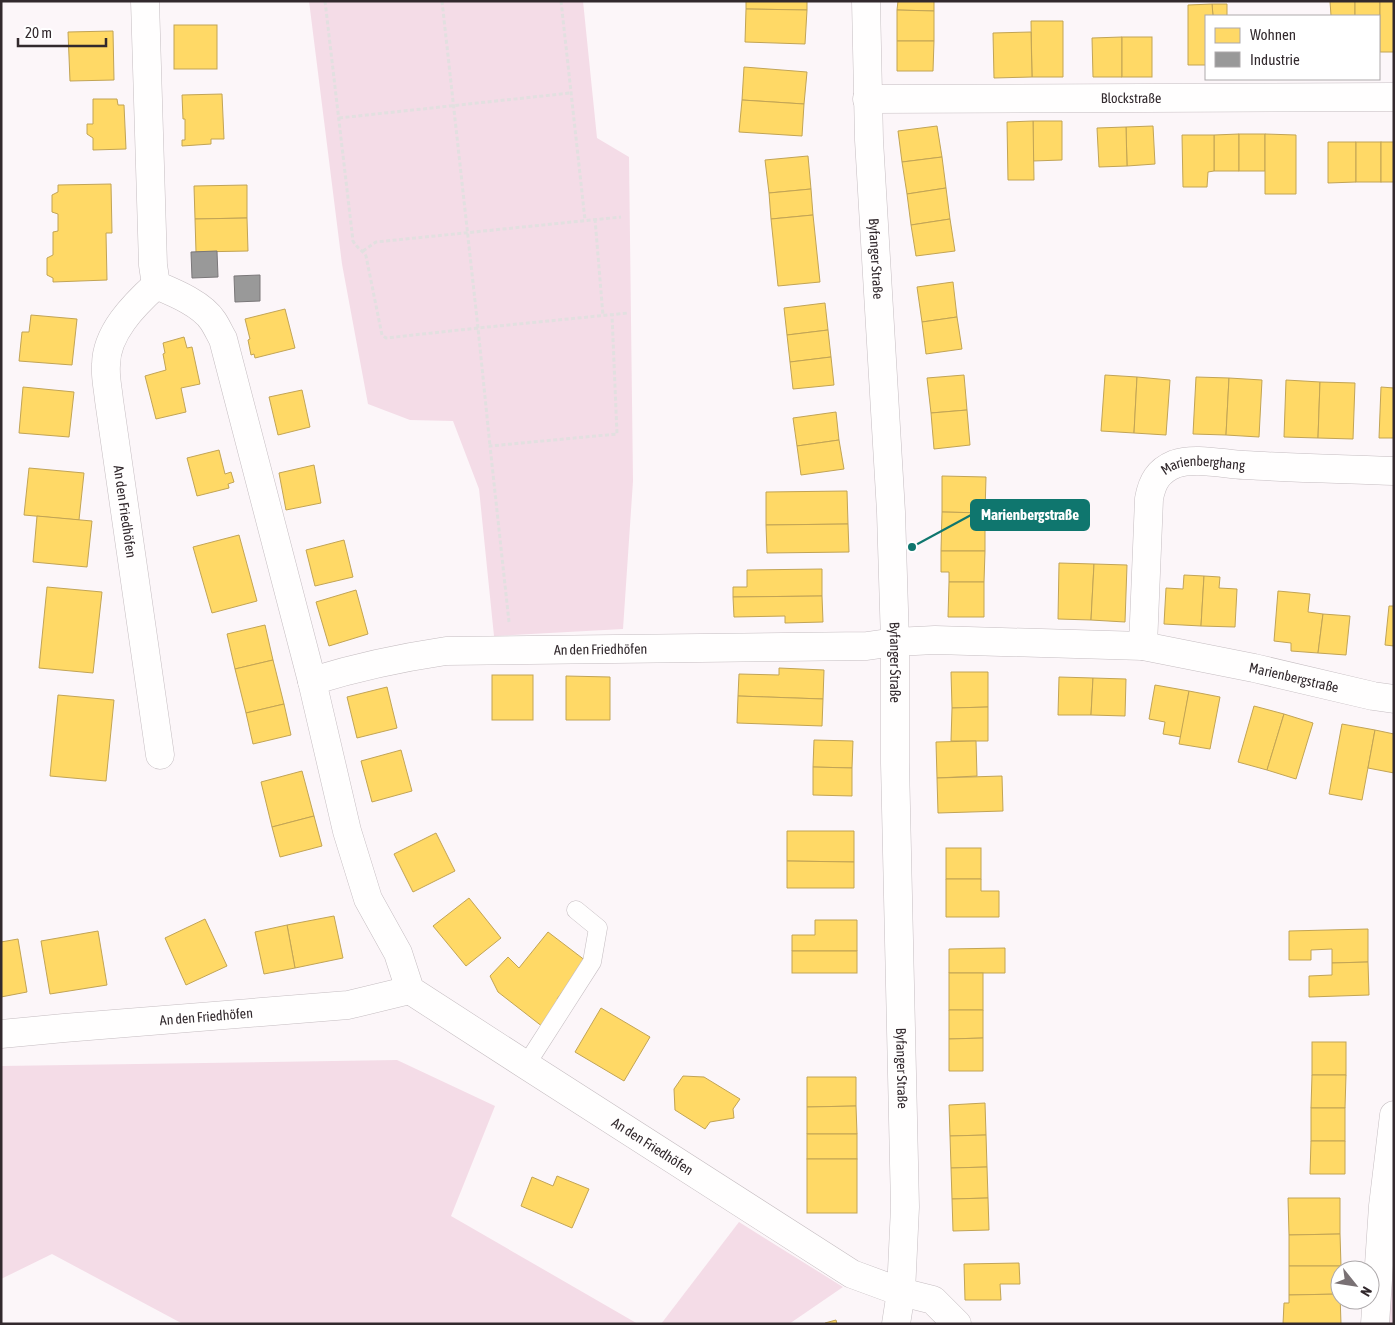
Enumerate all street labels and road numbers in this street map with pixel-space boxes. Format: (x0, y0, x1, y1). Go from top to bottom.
street label: Blockstraße (1101, 90, 1161, 106)
street label: Byfanger Straße (866, 218, 886, 300)
street label: Marienberghang (1158, 453, 1246, 478)
street label: An den Friedhöfen (110, 464, 140, 559)
street label: Byfanger Straße (886, 621, 903, 703)
street label: An den Friedhöfen (554, 641, 647, 658)
street label: Marienbergstraße (1248, 659, 1340, 696)
street label: An den Friedhöfen (159, 1005, 253, 1028)
street label: Byfanger Straße (893, 1027, 911, 1109)
street label: An den Friedhöfen (609, 1114, 696, 1178)

